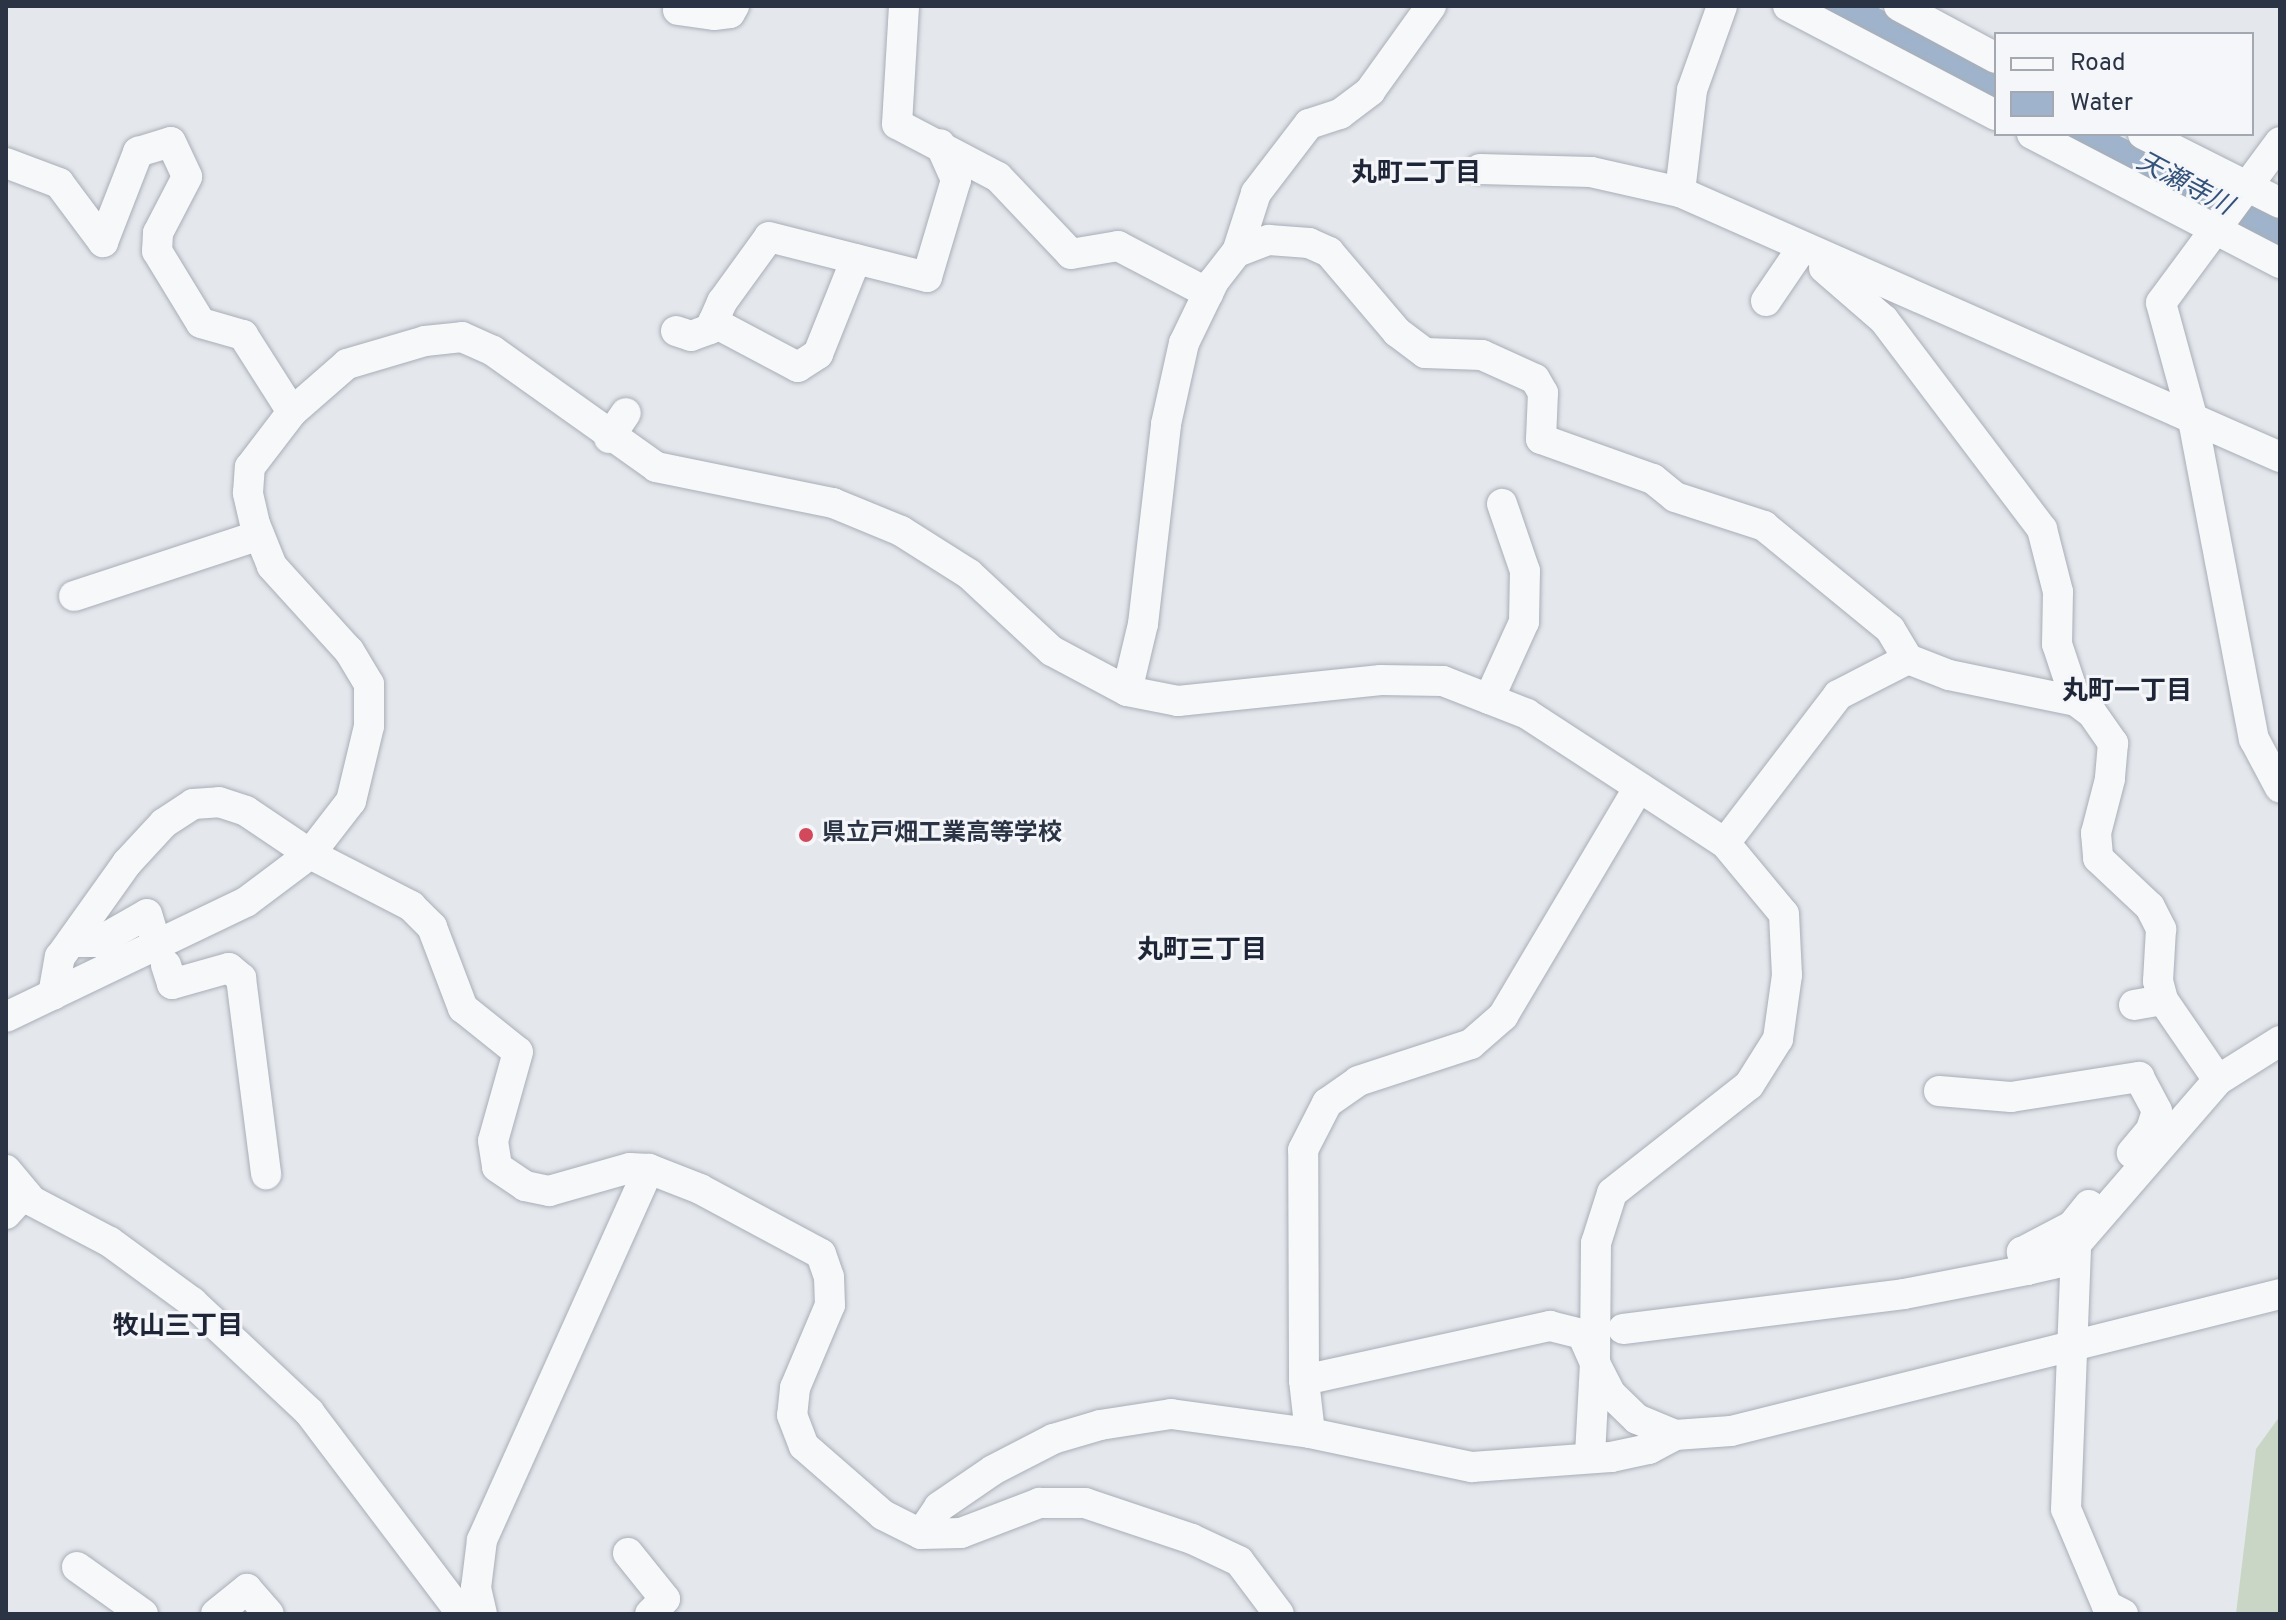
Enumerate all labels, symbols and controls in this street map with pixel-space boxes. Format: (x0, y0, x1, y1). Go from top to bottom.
legend (1994, 32, 2254, 136)
text: Road (2070, 49, 2126, 79)
text: Water (2070, 89, 2133, 119)
water label: 天瀬寺川 (2131, 147, 2237, 223)
district label: 丸町二丁目 (1351, 159, 1481, 191)
district label: 丸町一丁目 (2062, 677, 2192, 709)
place label: 県立戸畑工業高等学校 (822, 821, 1062, 849)
marker: 県立戸畑工業高等学校 (797, 826, 815, 844)
district label: 丸町三丁目 (1137, 936, 1267, 968)
district label: 牧山三丁目 (113, 1312, 243, 1344)

